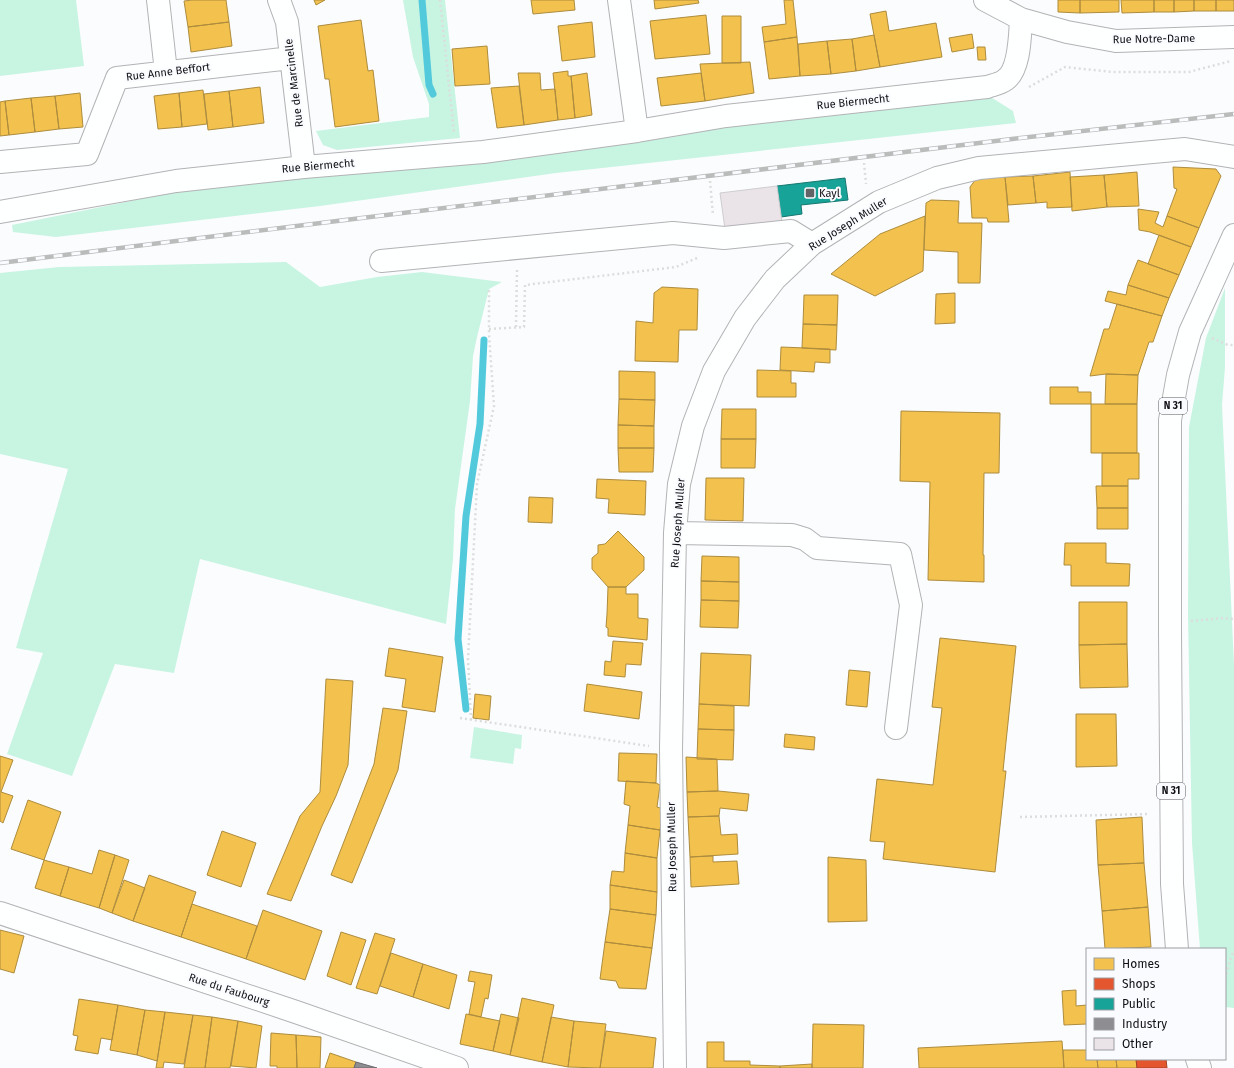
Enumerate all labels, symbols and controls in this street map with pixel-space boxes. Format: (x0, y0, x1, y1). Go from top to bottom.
street label: Rue Notre-Dame (1113, 32, 1195, 46)
street label: Rue de Marcinelle (282, 38, 306, 128)
street label: Rue Anne Beffort (125, 60, 211, 84)
street label: Rue Biermecht (816, 92, 890, 112)
street label: Rue Biermecht (281, 156, 355, 176)
marker: Kayl (804, 187, 816, 199)
place label: Kayl (819, 187, 840, 200)
street label: Rue Joseph Muller (806, 194, 890, 253)
road number: N 31 (1159, 398, 1187, 414)
street label: Rue Joseph Muller (668, 477, 688, 569)
road number: N 31 (1157, 783, 1185, 799)
street label: Rue Joseph Muller (665, 801, 679, 892)
legend (1086, 948, 1226, 1060)
text: Homes (1122, 957, 1160, 971)
street label: Rue du Faubourg (187, 971, 271, 1009)
text: Shops (1122, 977, 1156, 991)
text: Public (1122, 997, 1156, 1011)
text: Industry (1122, 1017, 1167, 1031)
text: Other (1122, 1037, 1153, 1051)

